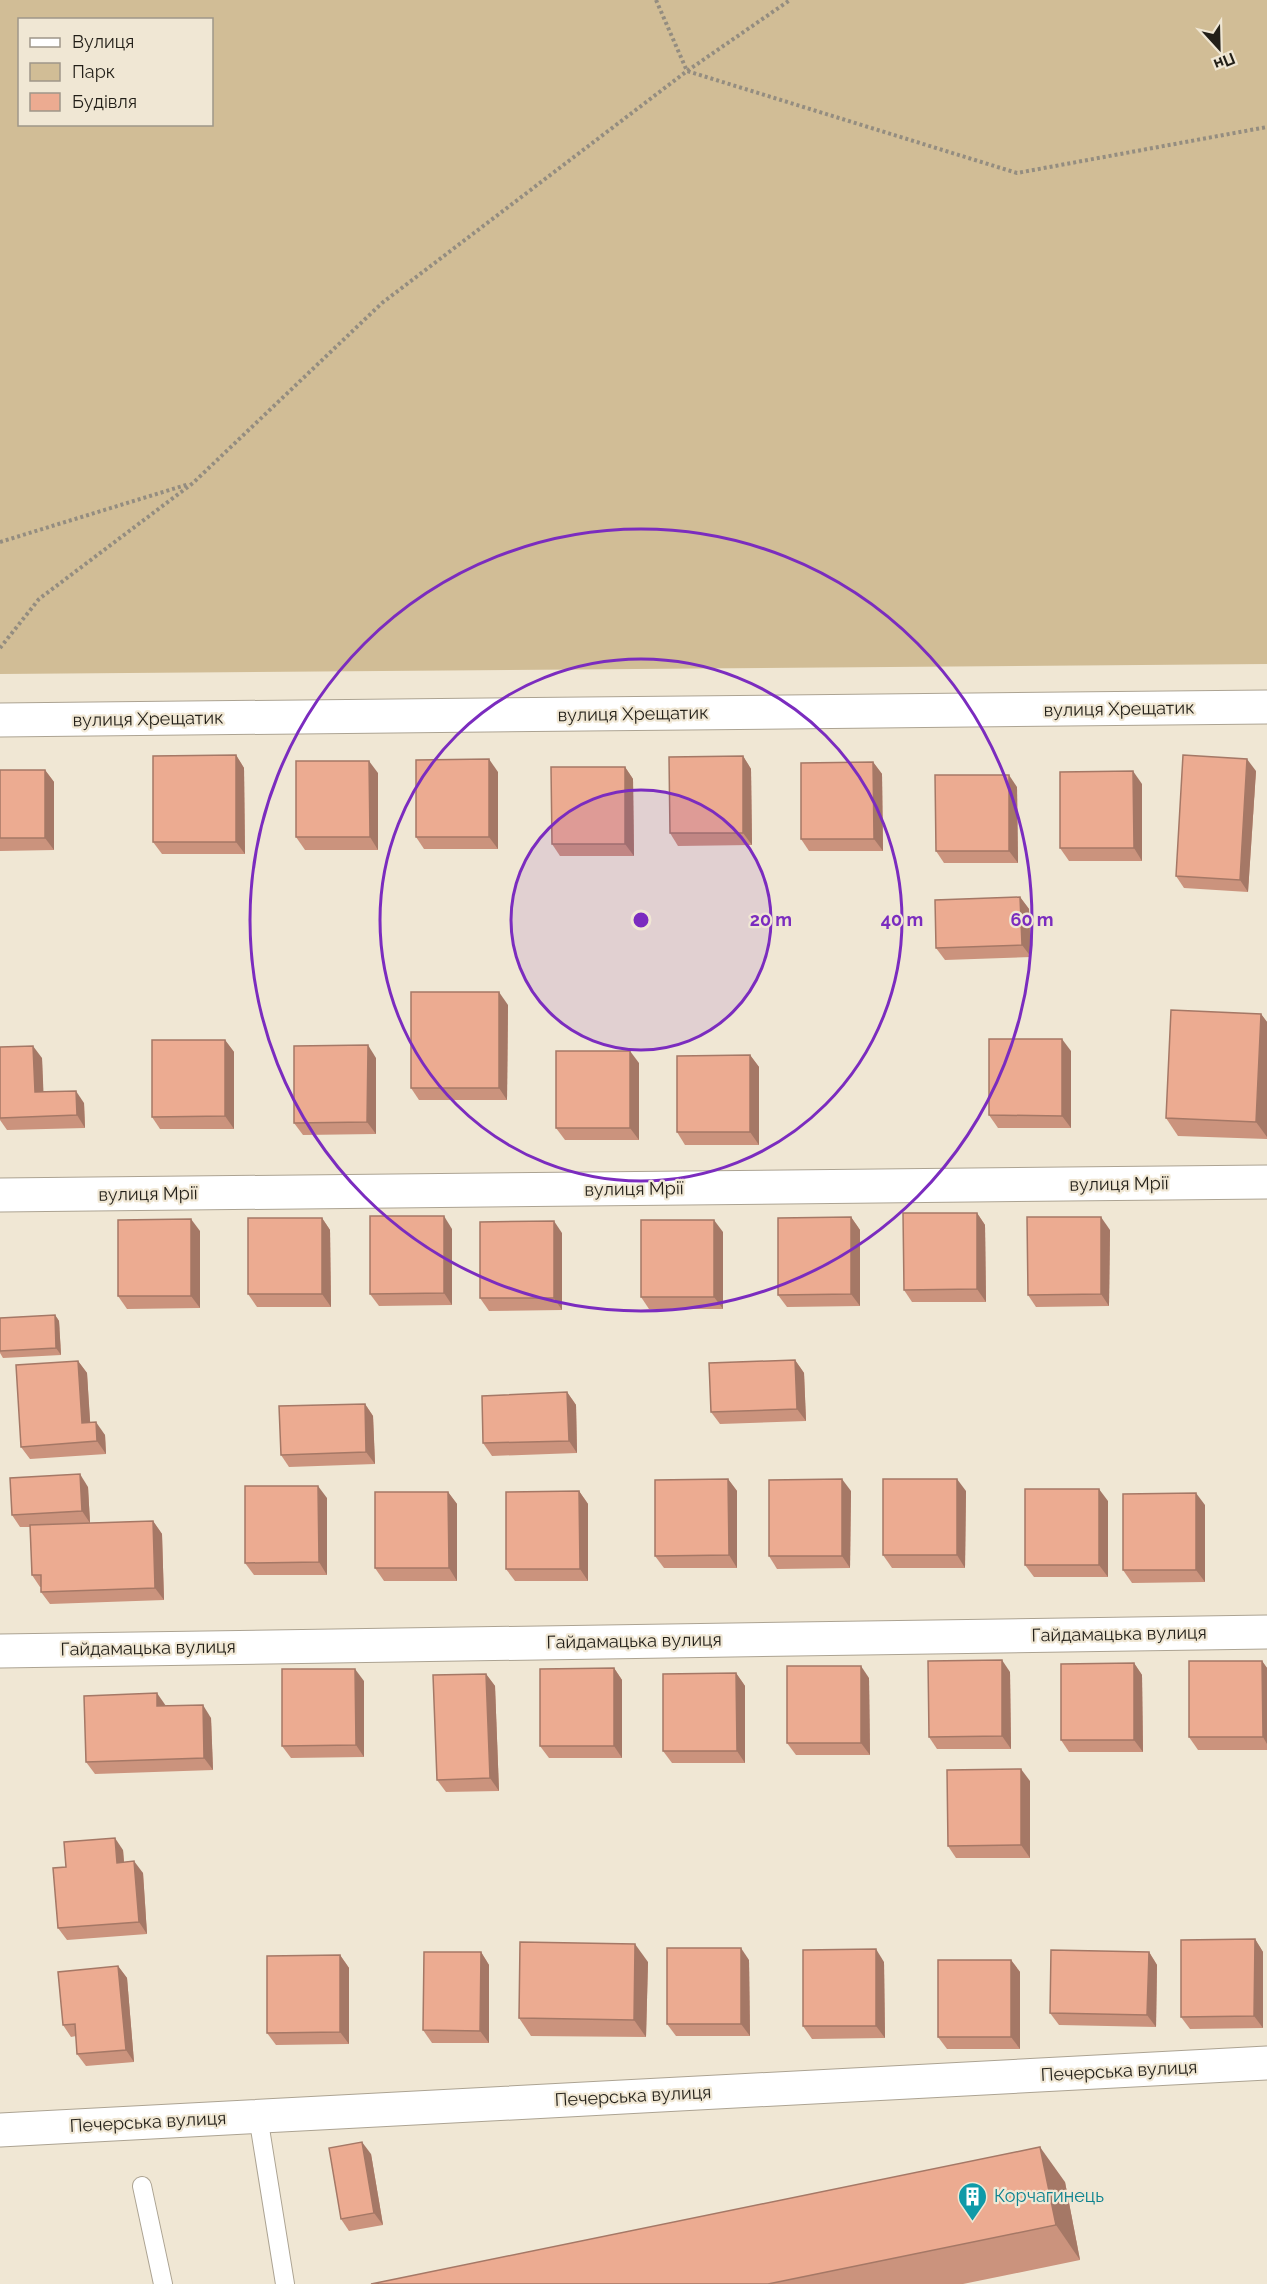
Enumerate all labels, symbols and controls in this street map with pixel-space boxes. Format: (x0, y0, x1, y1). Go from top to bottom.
legend (18, 18, 213, 126)
north arrow (1189, 18, 1249, 78)
text: Вулиця (72, 31, 134, 52)
text: Пн (1211, 49, 1238, 74)
text: Парк (72, 61, 115, 82)
text: Будівля (72, 91, 137, 112)
street label: вулиця Хрещатик (1043, 697, 1195, 720)
street label: вулиця Хрещатик (557, 702, 709, 725)
street label: вулиця Хрещатик (72, 707, 224, 730)
text: 20 m (750, 909, 792, 930)
text: 40 m (881, 909, 923, 930)
text: 60 m (1010, 909, 1054, 930)
centre of rings (631, 910, 651, 930)
street label: вулиця Мрії (1069, 1172, 1169, 1195)
street label: вулиця Мрії (584, 1177, 684, 1200)
street label: вулиця Мрії (98, 1182, 198, 1205)
street label: Гайдамацька вулиця (1031, 1621, 1207, 1646)
street label: Гайдамацька вулиця (546, 1628, 722, 1653)
street label: Гайдамацька вулиця (60, 1635, 236, 1660)
street label: Печерська вулиця (1040, 2056, 1198, 2085)
street label: Печерська вулиця (554, 2081, 712, 2110)
street label: Печерська вулиця (69, 2107, 227, 2136)
building icon: Корчагинець (957, 2180, 989, 2222)
place label: Корчагинець (994, 2185, 1104, 2206)

